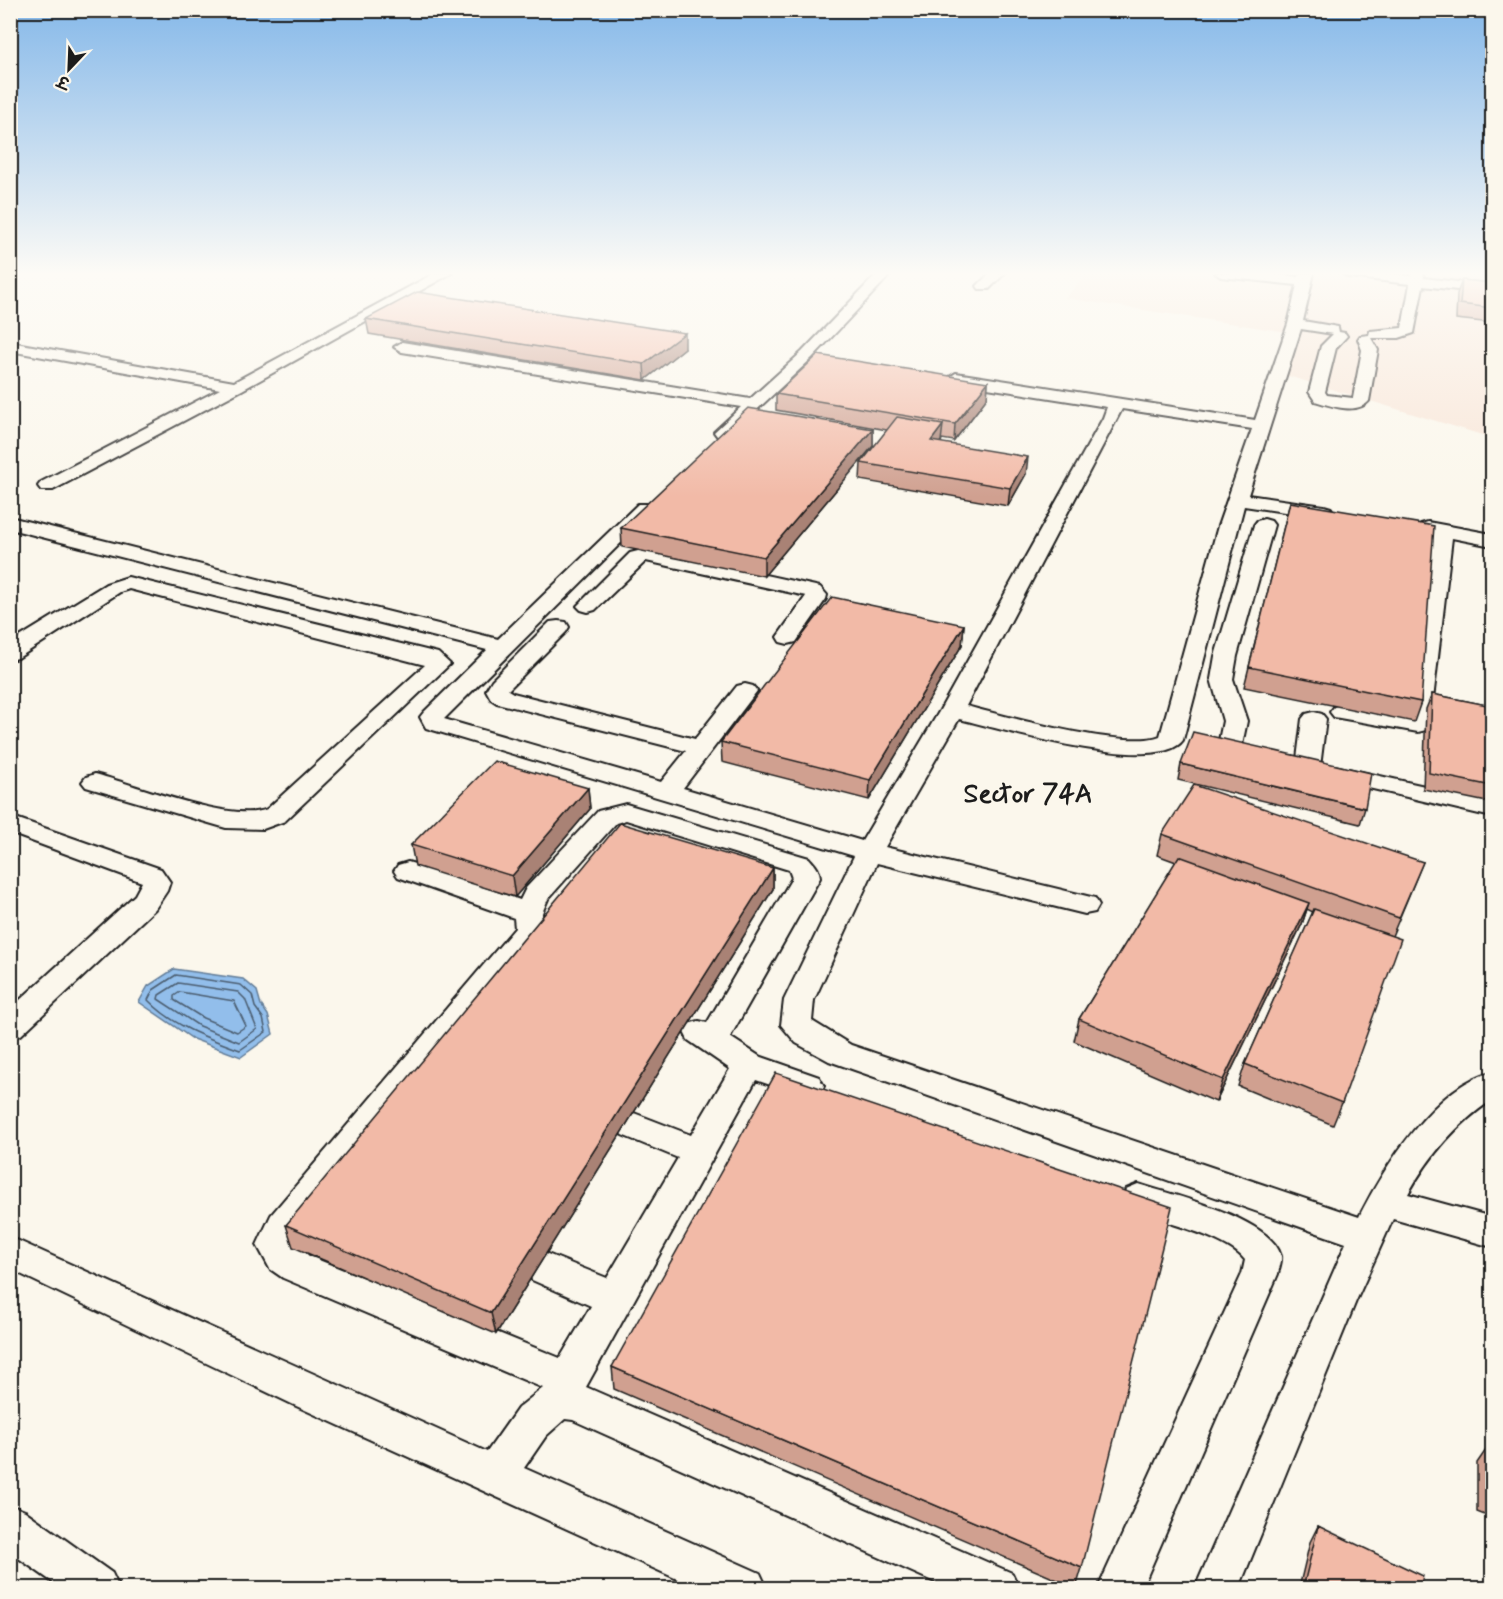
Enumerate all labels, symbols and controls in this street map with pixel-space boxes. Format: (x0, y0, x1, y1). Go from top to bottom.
north arrow (39, 39, 99, 99)
text: उ (53, 69, 75, 94)
district label: Sector 74A (963, 777, 1093, 812)

